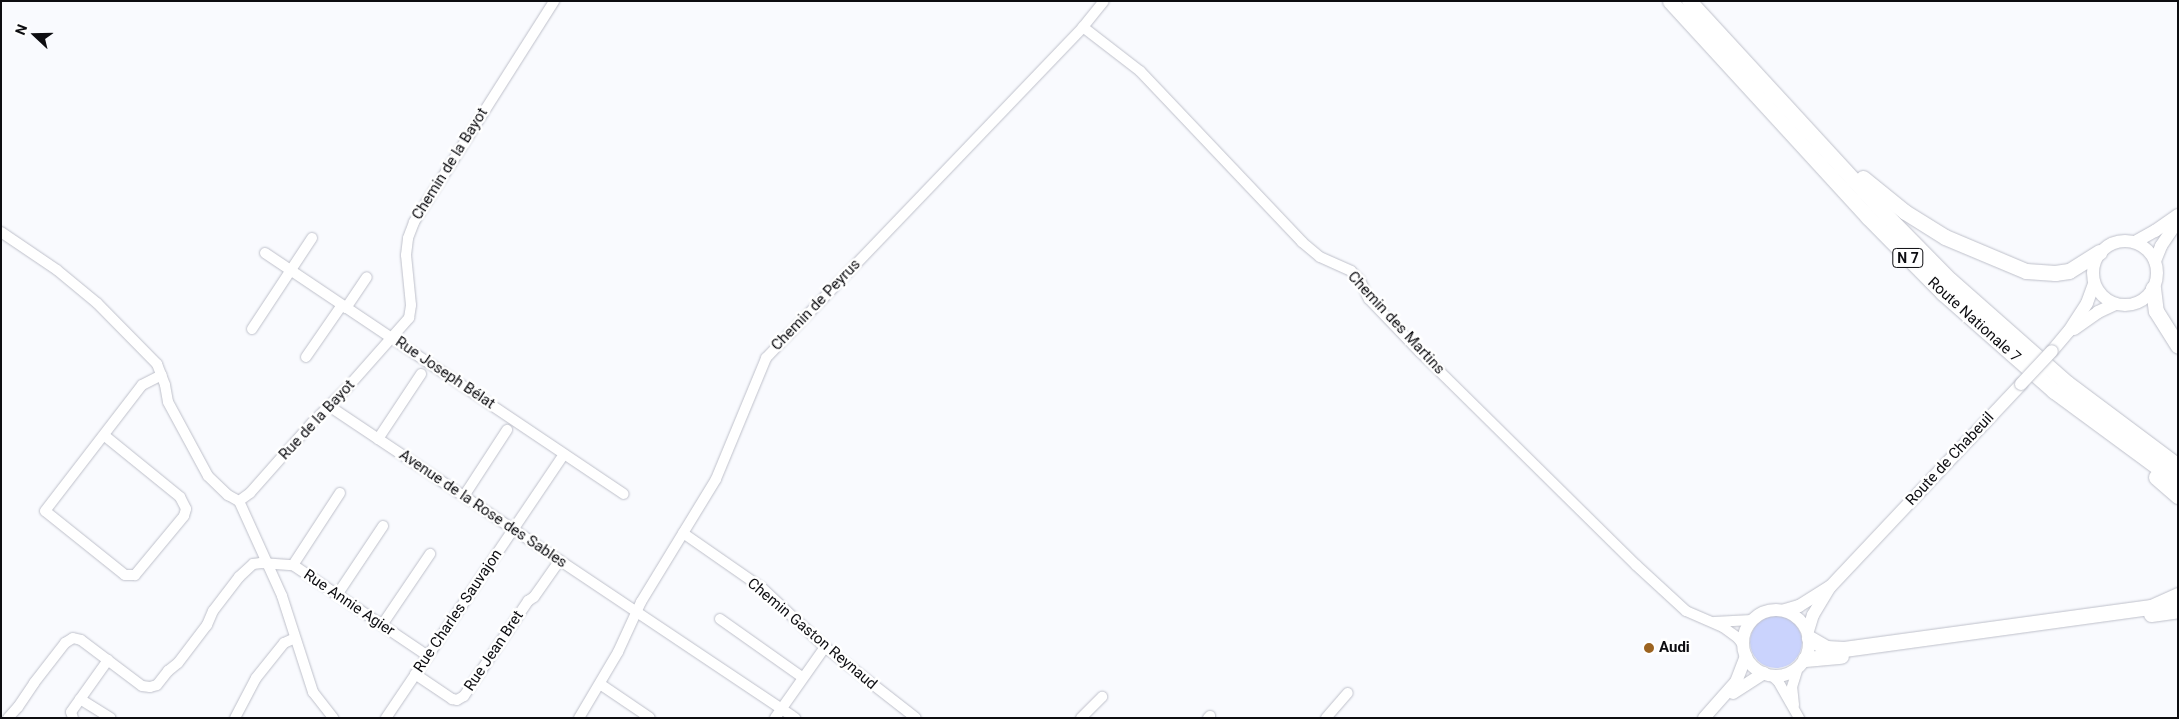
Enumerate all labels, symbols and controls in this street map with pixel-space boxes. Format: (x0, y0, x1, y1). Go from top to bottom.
north arrow (10, 10, 60, 60)
text: N (12, 22, 30, 37)
street label: Chemin de la Bayot (408, 105, 492, 223)
road number: N 7 (1892, 247, 1924, 270)
street label: Chemin de Peyrus (768, 255, 864, 355)
street label: Chemin des Martins (1344, 268, 1448, 378)
street label: Route Nationale 7 (1924, 274, 2024, 366)
street label: Rue Joseph Bélat (392, 333, 498, 413)
street label: Rue de la Bayot (275, 376, 359, 464)
street label: Route de Chabeuil (1902, 409, 1998, 509)
street label: Avenue de la Rose des Sables (396, 446, 570, 572)
street label: Rue Charles Sauvajon (410, 546, 506, 676)
street label: Rue Annie Agier (300, 566, 398, 640)
street label: Chemin Gaston Reynaud (744, 575, 880, 693)
street label: Rue Jean Bret (461, 608, 527, 694)
place label: Audi (1659, 639, 1690, 657)
marker: Audi (1643, 642, 1655, 654)

